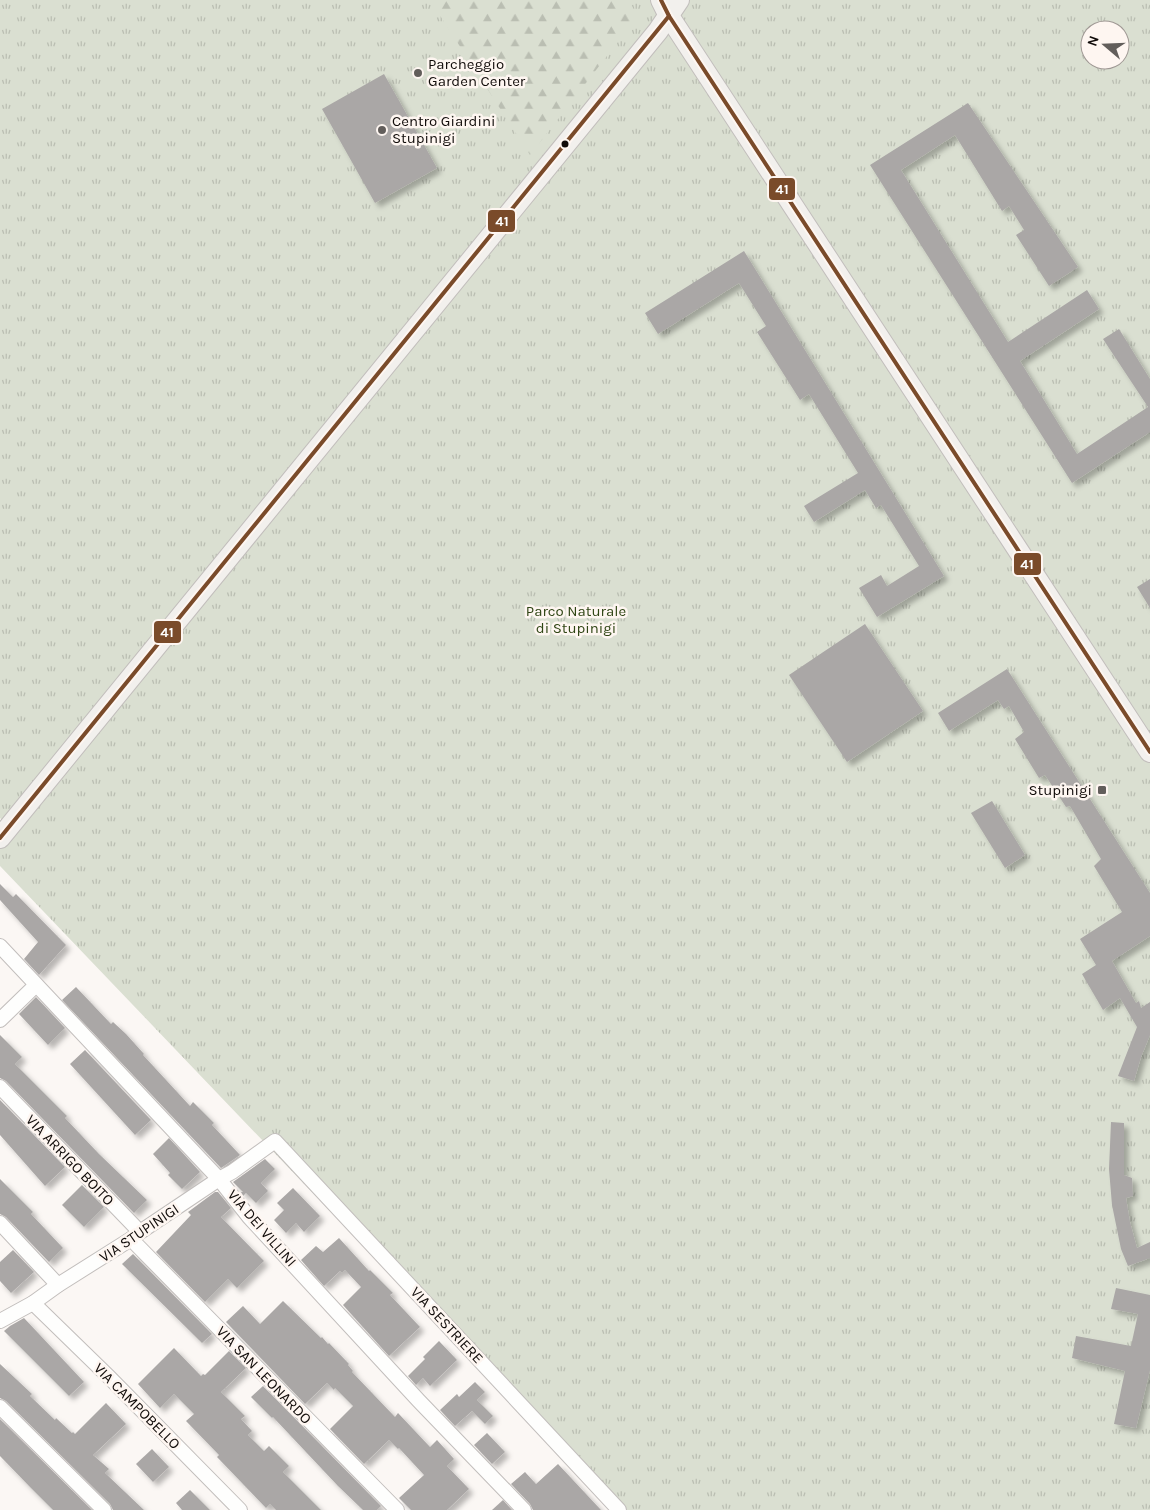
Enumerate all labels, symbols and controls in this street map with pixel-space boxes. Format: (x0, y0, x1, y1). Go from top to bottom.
north arrow (1080, 20, 1130, 70)
text: N (1084, 33, 1103, 48)
place label: Parcheggio Garden Center (428, 55, 526, 90)
marker: Parcheggio Garden Center (412, 67, 424, 79)
place label: Centro Giardini Stupinigi (392, 112, 495, 147)
marker: Centro Giardini Stupinigi (376, 124, 388, 136)
unlabelled marker (560, 139, 570, 149)
line badge: 41 (768, 177, 796, 201)
text: 41 (775, 181, 789, 198)
line badge: 41 (487, 209, 516, 233)
text: 41 (495, 213, 509, 230)
line badge: 41 (1013, 552, 1042, 576)
text: 41 (1020, 556, 1034, 573)
park label: Parco Naturale di Stupinigi (526, 602, 626, 637)
line badge: 41 (153, 620, 182, 644)
text: 41 (160, 624, 174, 641)
place label: Stupinigi (1029, 781, 1092, 799)
marker: Stupinigi (1096, 784, 1108, 796)
street label: VIA ARRIGO BOITO (22, 1111, 118, 1209)
street label: VIA DEI VILLINI (224, 1186, 300, 1270)
street label: VIA STUPINIGI (96, 1200, 182, 1266)
street label: VIA SESTRIERE (407, 1283, 487, 1367)
street label: VIA SAN LEONARDO (213, 1322, 315, 1428)
street label: VIA CAMPOBELLO (90, 1359, 184, 1453)

